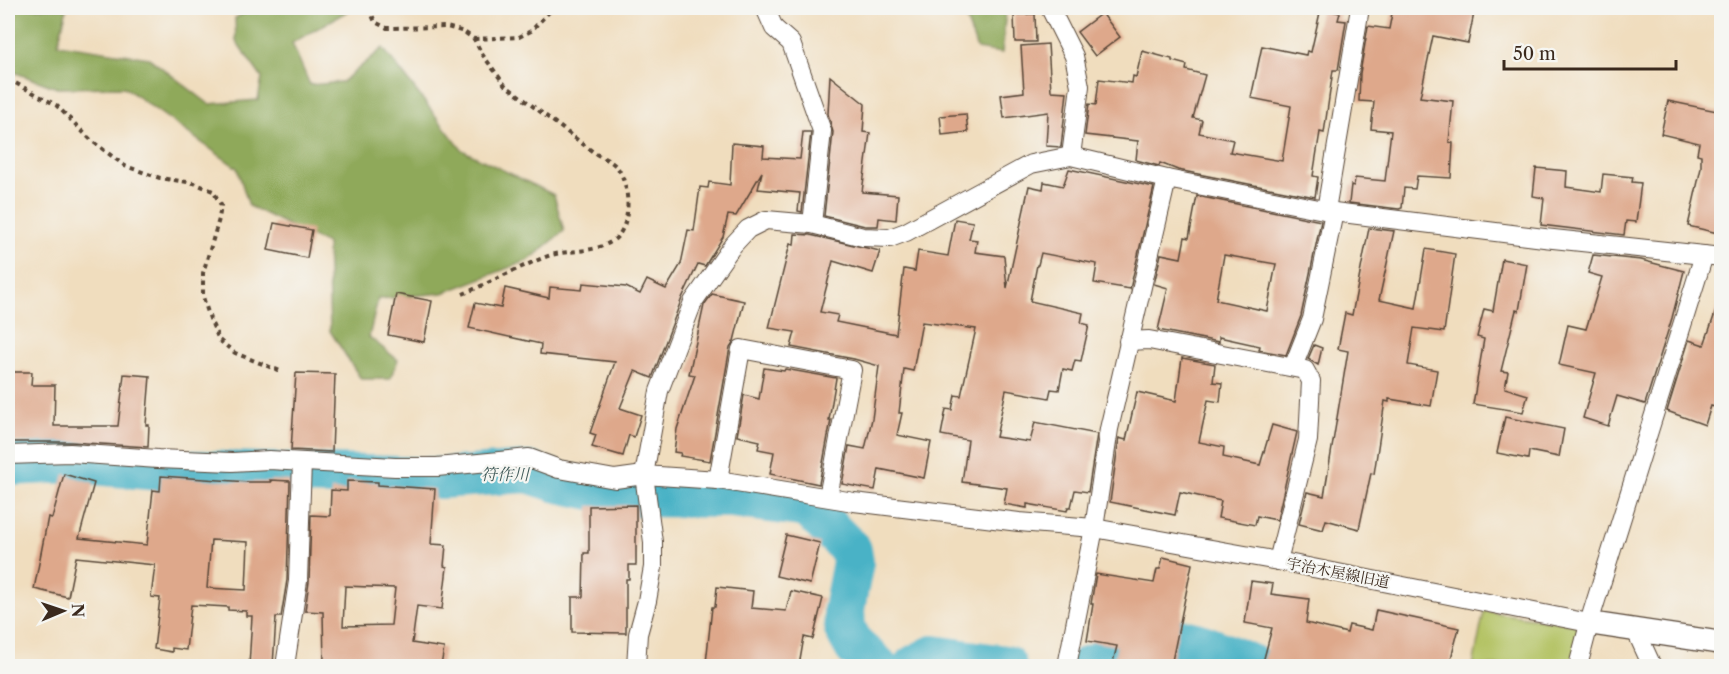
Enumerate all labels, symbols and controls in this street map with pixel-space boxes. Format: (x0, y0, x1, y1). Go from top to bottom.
scale bar (1504, 33, 1676, 71)
text: 50 m (1513, 43, 1556, 65)
water label: 符作川 (481, 464, 531, 484)
street label: 宇治木屋線旧道 (1285, 553, 1391, 592)
north arrow (33, 581, 93, 641)
text: N (68, 603, 88, 618)

